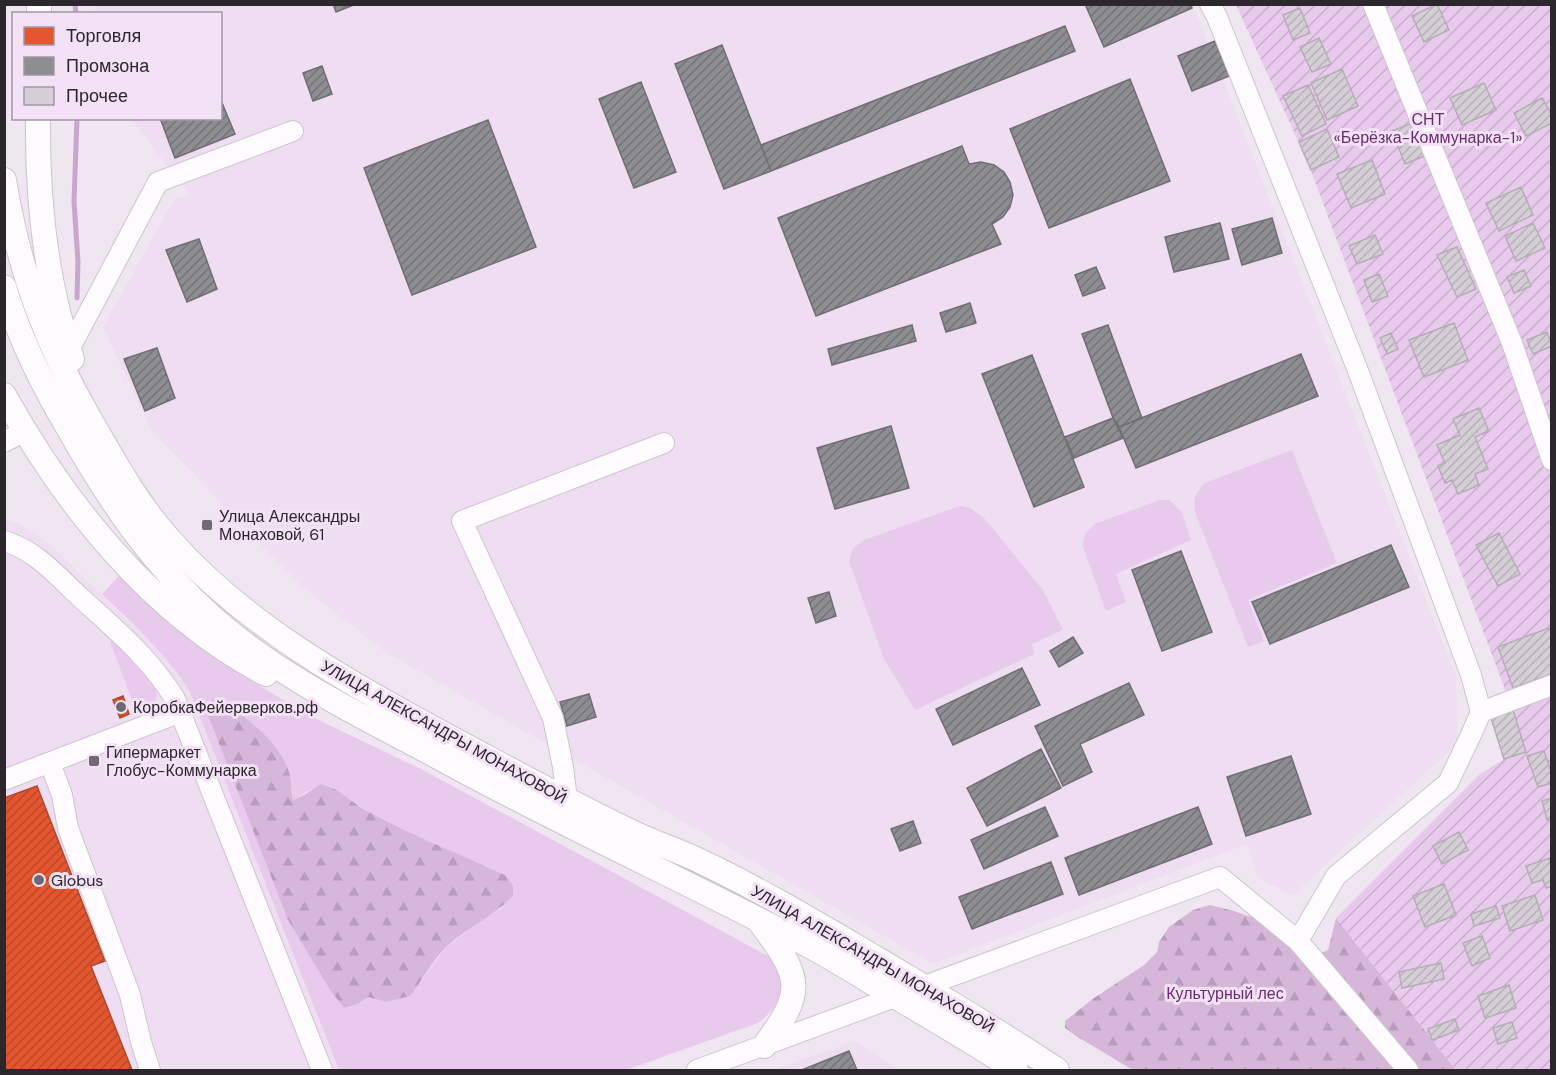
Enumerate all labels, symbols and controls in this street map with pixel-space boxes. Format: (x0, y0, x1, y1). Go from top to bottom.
legend (12, 12, 222, 120)
text: Торговля (66, 24, 141, 48)
text: Промзона (66, 54, 150, 78)
text: Прочее (66, 84, 128, 108)
park label: СНТ «Берёзка-Коммунарка-1» (1334, 109, 1522, 148)
place label: Улица Александры Монаховой, 61 (219, 506, 360, 545)
marker: Улица Александры Монаховой, 61 (200, 518, 214, 532)
street label: УЛИЦА АЛЕКСАНДРЫ МОНАХОВОЙ (317, 655, 571, 809)
place label: КоробкаФейерверков.рф (133, 697, 318, 718)
marker: КоробкаФейерверков.рф (114, 700, 128, 714)
place label: Гипермаркет Глобус-Коммунарка (106, 742, 257, 781)
marker: Гипермаркет Глобус-Коммунарка (87, 754, 101, 768)
place label: Globus (51, 870, 103, 891)
marker: Globus (32, 873, 46, 887)
street label: УЛИЦА АЛЕКСАНДРЫ МОНАХОВОЙ (747, 880, 999, 1038)
park label: Культурный лес (1166, 983, 1284, 1004)

